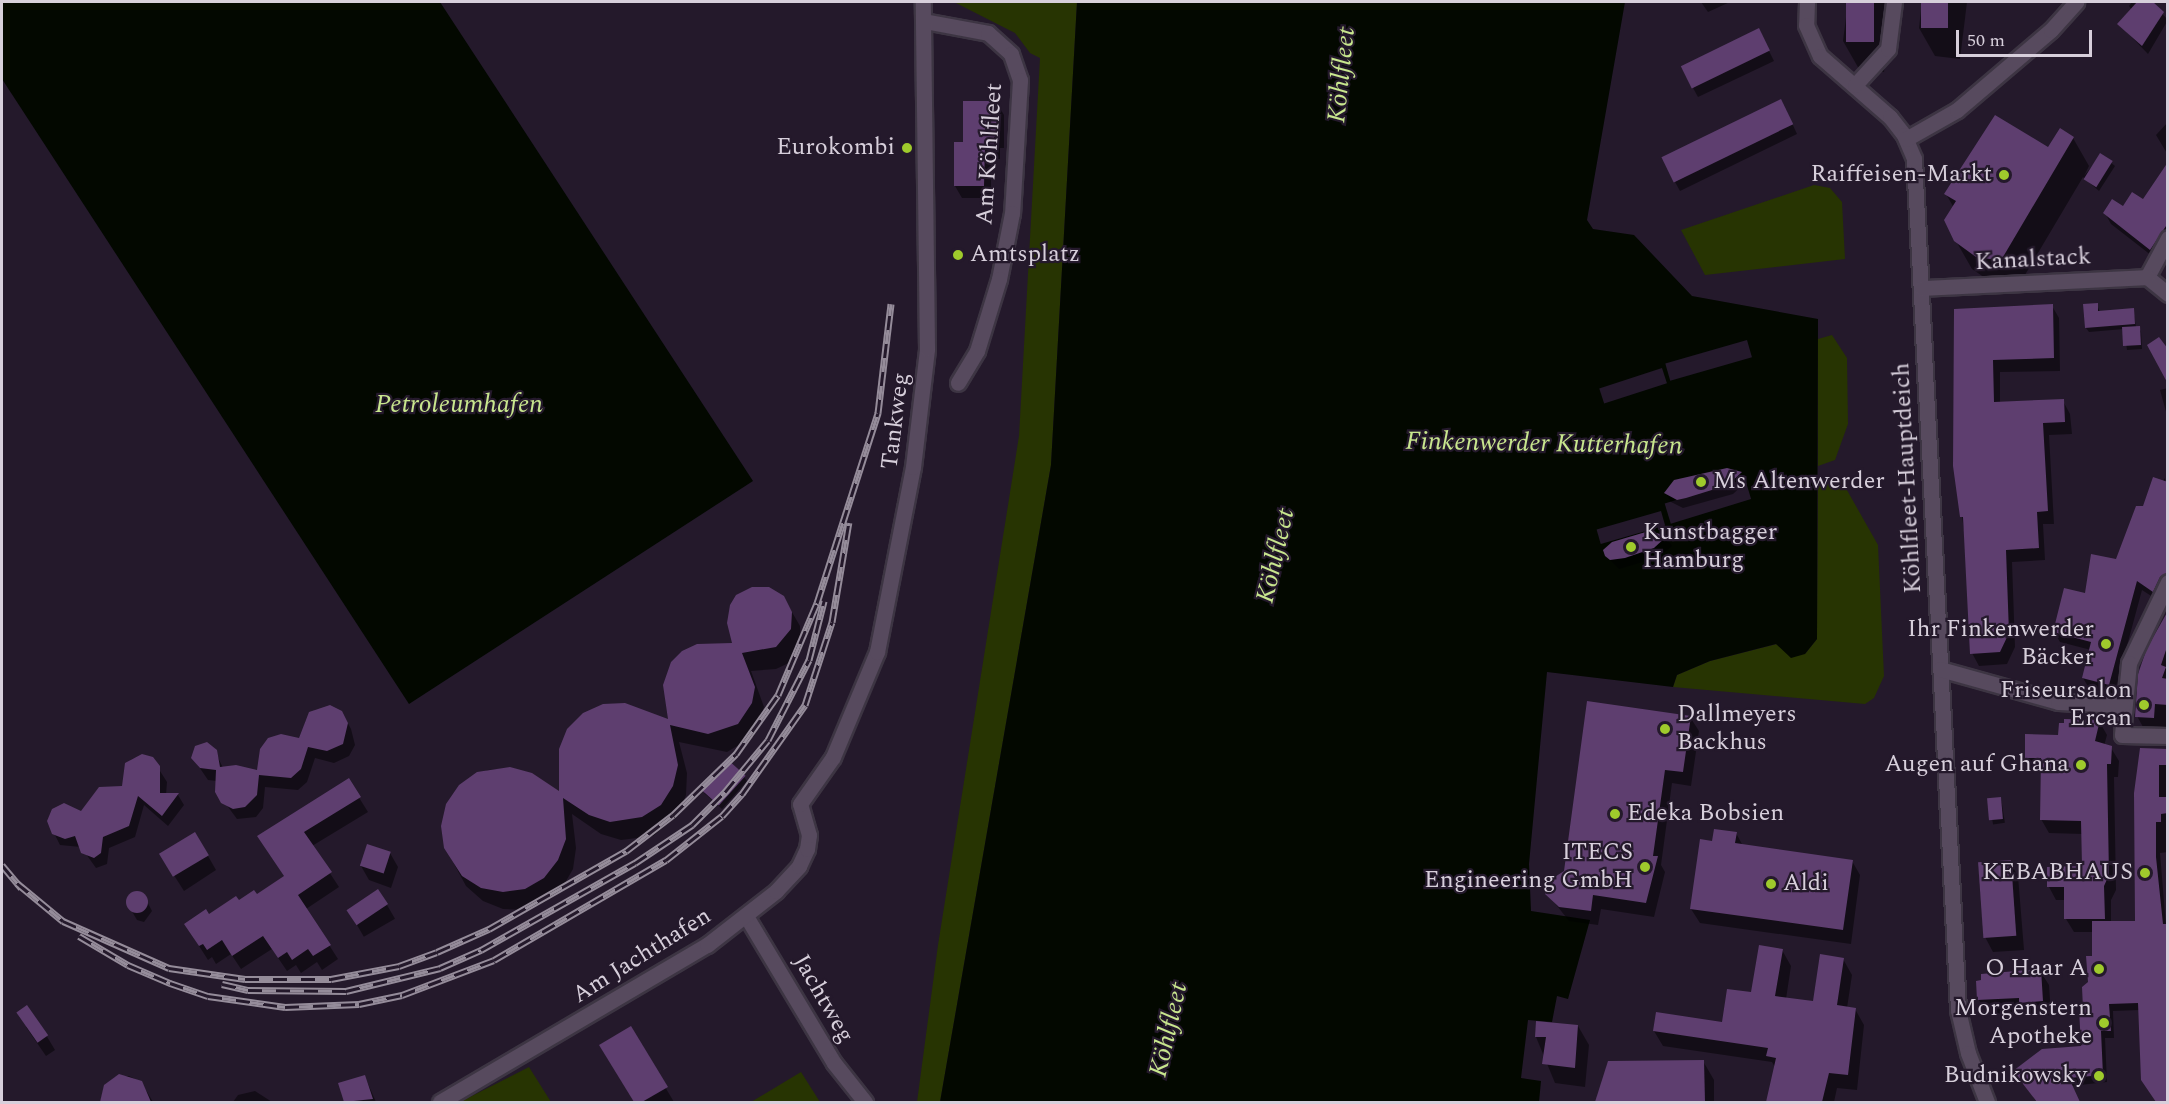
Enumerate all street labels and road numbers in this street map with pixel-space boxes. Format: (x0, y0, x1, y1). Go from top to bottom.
street label: Am Köhlfleet (971, 82, 1009, 226)
street label: Kanalstack (1974, 243, 2092, 277)
street label: Köhlfleet-Hauptdeich (1888, 362, 1928, 594)
street label: Tankweg (876, 371, 916, 471)
street label: Am Jachthafen (567, 902, 717, 1010)
street label: Jachtweg (786, 950, 860, 1048)

